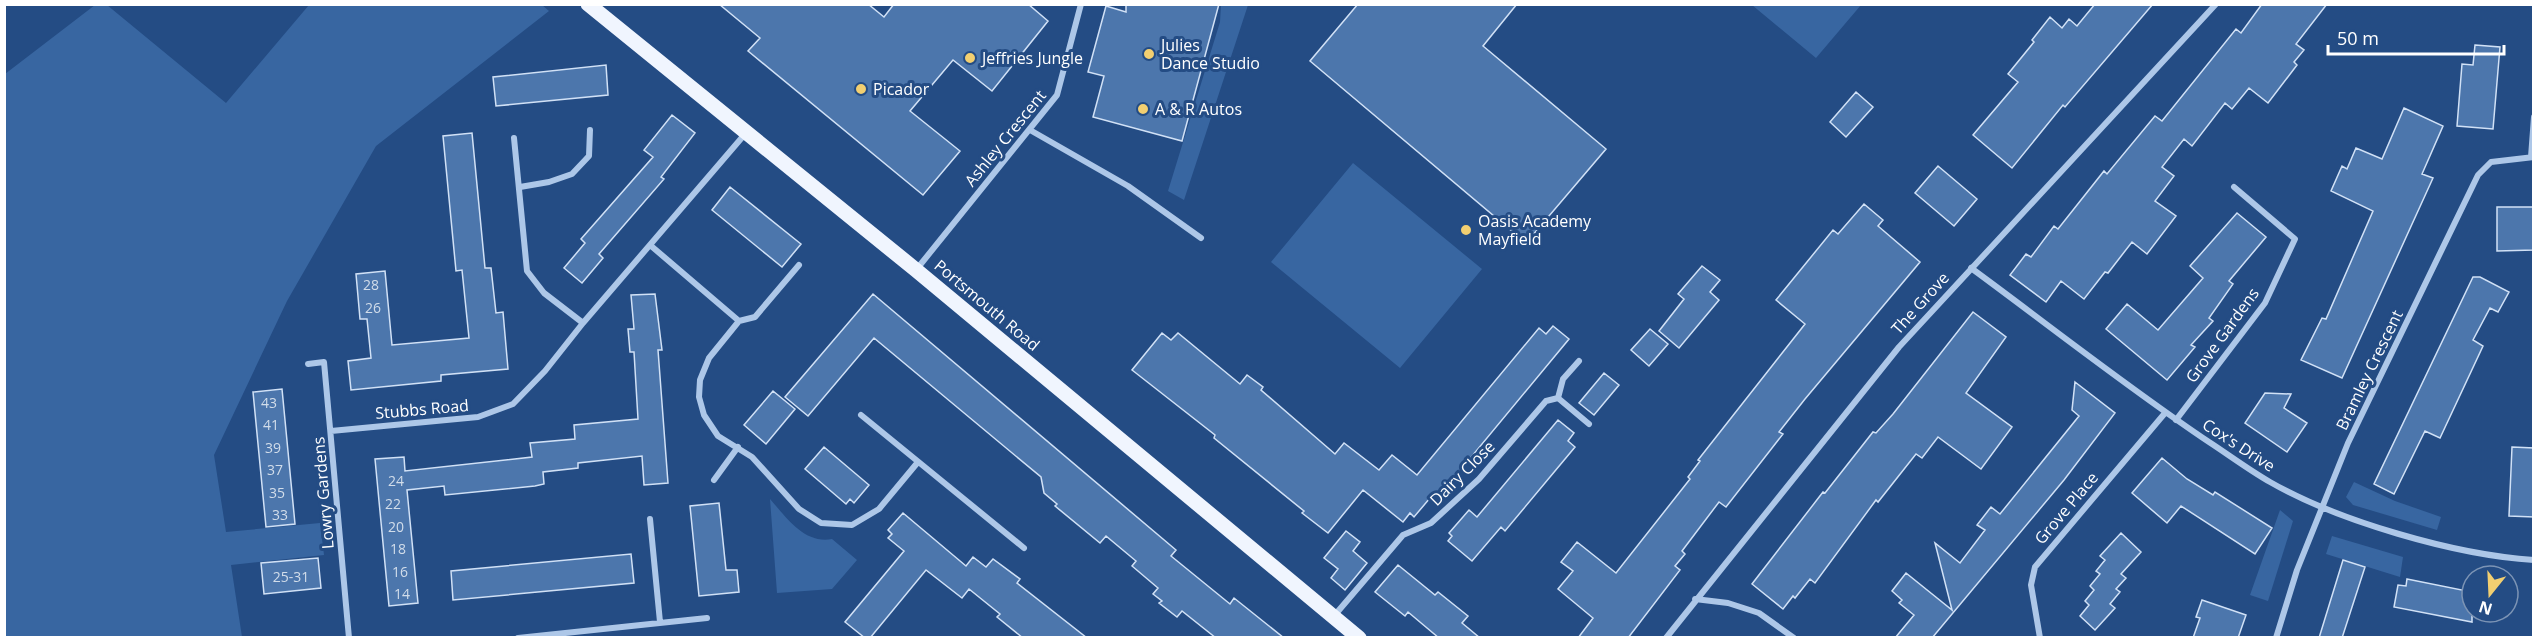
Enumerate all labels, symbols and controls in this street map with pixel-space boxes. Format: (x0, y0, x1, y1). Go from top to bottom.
scale bar (2328, 18, 2504, 56)
text: 50 m (2337, 26, 2379, 50)
place label: Julies Dance Studio (1159, 34, 1260, 74)
place label: Jeffries Jungle (980, 47, 1083, 69)
marker: Julies Dance Studio (1142, 47, 1156, 61)
marker: Jeffries Jungle (963, 51, 977, 65)
place label: Picador (873, 78, 930, 100)
marker: Picador (854, 82, 868, 96)
street label: Ashley Crescent (959, 85, 1051, 191)
place label: A & R Autos (1155, 98, 1242, 120)
marker: A & R Autos (1136, 102, 1150, 116)
place label: Oasis Academy Mayfield (1478, 210, 1592, 250)
marker: Oasis Academy Mayfield (1459, 223, 1473, 237)
street label: Portsmouth Road (930, 254, 1044, 356)
street label: The Grove (1886, 267, 1954, 339)
house number: 28 (363, 275, 379, 294)
street label: Grove Gardens (2180, 283, 2264, 387)
house number: 26 (365, 298, 381, 317)
street label: Bramley Crescent (2330, 306, 2408, 434)
house number: 43 (261, 393, 277, 412)
street label: Stubbs Road (374, 394, 470, 424)
street label: Cox's Drive (2198, 413, 2280, 477)
house number: 41 (263, 415, 279, 434)
street label: Lowry Gardens (307, 436, 339, 550)
street label: Dairy Close (1425, 436, 1499, 510)
house number: 39 (265, 438, 281, 457)
house number: 37 (267, 460, 283, 479)
street label: Grove Place (2029, 467, 2103, 549)
house number: 24 (388, 471, 404, 490)
house number: 35 (269, 483, 285, 502)
house number: 22 (385, 494, 401, 513)
house number: 33 (272, 505, 288, 524)
house number: 20 (388, 517, 404, 536)
house number: 18 (390, 539, 406, 558)
house number: 16 (392, 562, 408, 581)
north arrow (2460, 564, 2520, 624)
house number: 25-31 (273, 567, 309, 586)
house number: 14 (394, 584, 410, 603)
text: N (2476, 596, 2495, 621)

